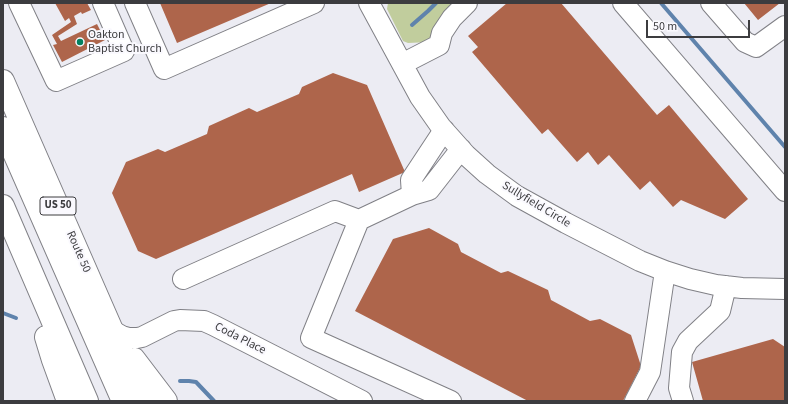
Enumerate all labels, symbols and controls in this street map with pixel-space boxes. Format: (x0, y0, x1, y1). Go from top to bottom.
scale bar (648, 12, 752, 38)
text: 50 m (653, 18, 677, 35)
place label: Oakton Baptist Church (88, 28, 162, 56)
marker: Oakton Baptist Church (75, 37, 85, 47)
street label: Sullyfield Circle (499, 179, 573, 231)
road number: US 50 (40, 197, 76, 215)
street label: Route 50 (62, 229, 94, 275)
street label: Coda Place (212, 320, 268, 358)

